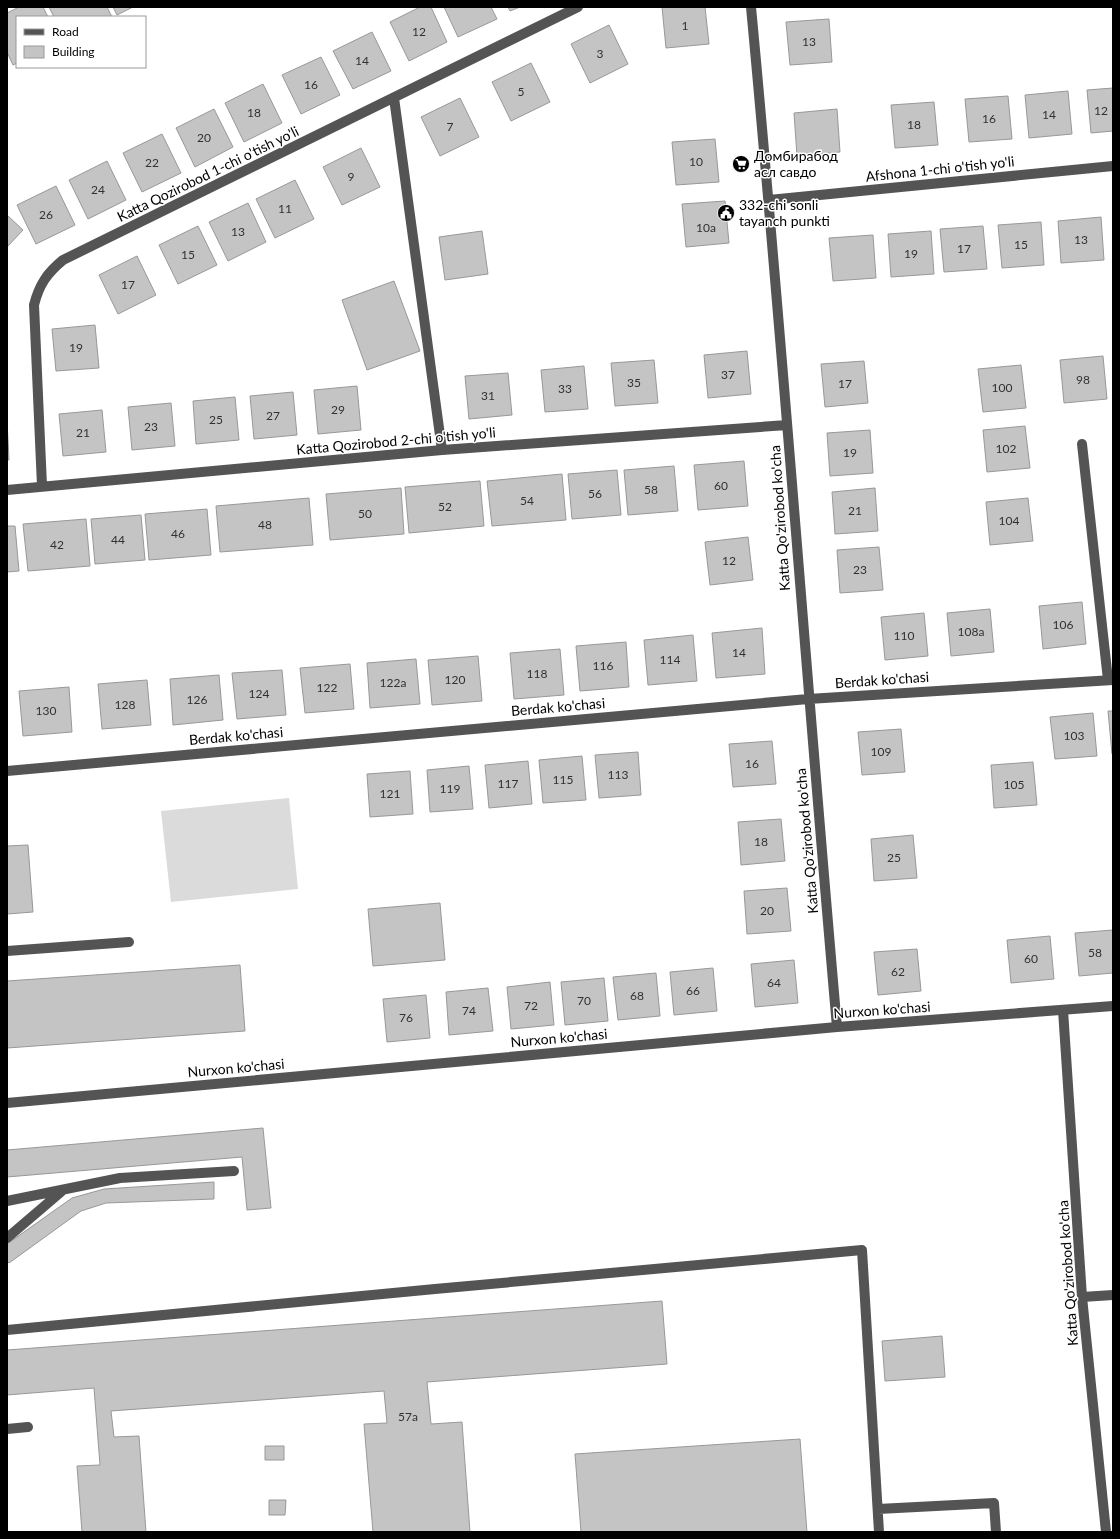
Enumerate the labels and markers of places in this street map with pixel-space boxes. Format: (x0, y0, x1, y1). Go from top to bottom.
place label: Домбирабод асл савдо (754, 147, 838, 180)
supermarket icon: Домбирабод асл савдо (731, 154, 751, 174)
place label: 332-chi sonli tayanch punkti (739, 196, 830, 229)
public building icon: 332-chi sonli tayanch punkti (716, 203, 736, 223)

